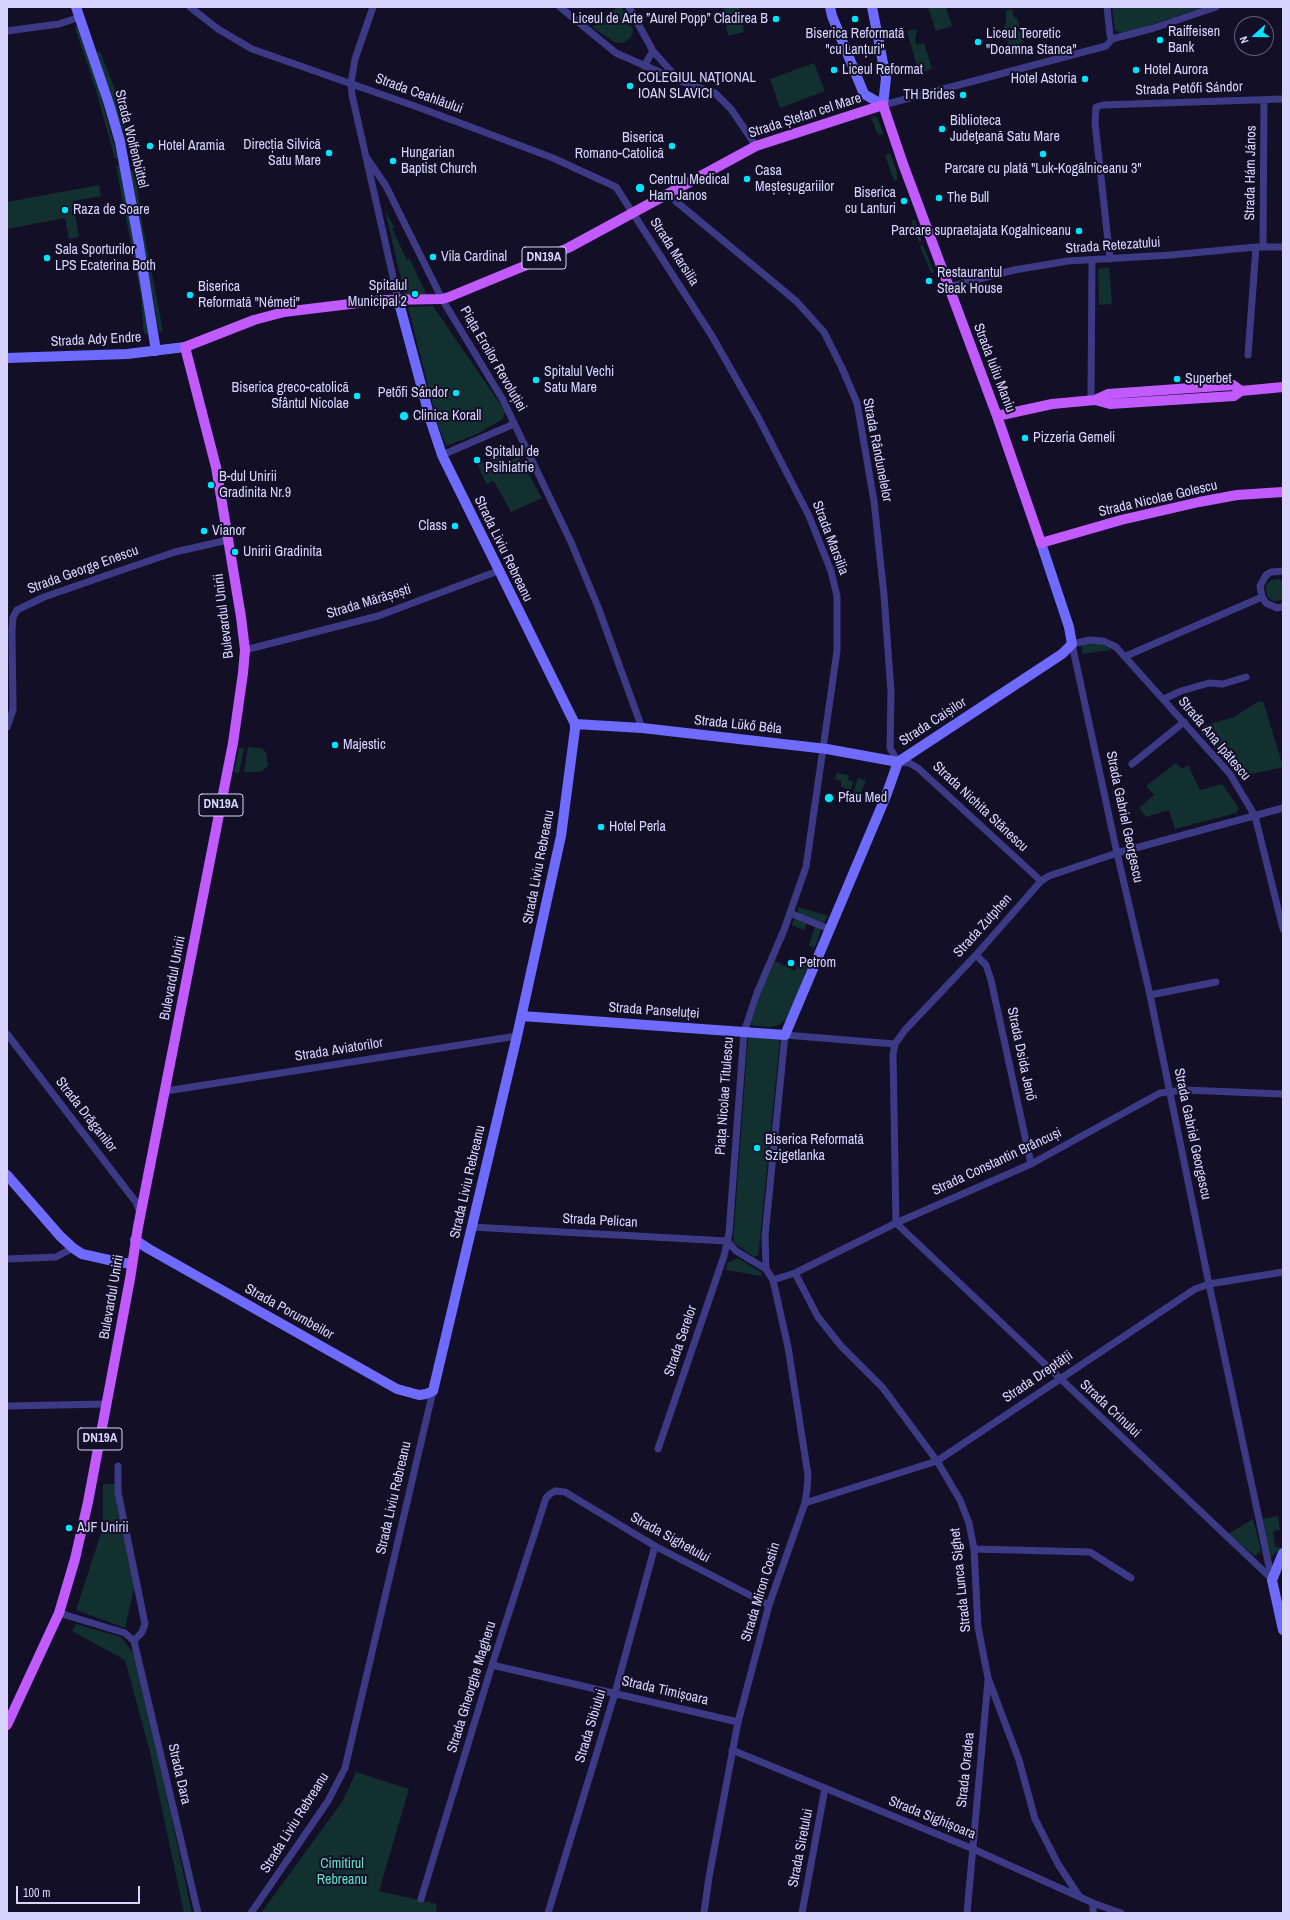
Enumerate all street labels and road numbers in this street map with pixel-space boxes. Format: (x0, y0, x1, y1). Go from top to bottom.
street label: Strada Ceahlăului (373, 70, 465, 118)
street label: Strada Petőfi Sándor (1135, 79, 1243, 99)
street label: Strada Wolfenbüttel (111, 88, 151, 190)
street label: Strada Ștefan cel Mare (747, 90, 863, 142)
street label: Strada Hám János (1242, 125, 1260, 221)
street label: Strada Marsilia (646, 215, 702, 289)
street label: Strada Retezatului (1065, 234, 1161, 258)
road number: DN19A (522, 247, 566, 269)
street label: Piața Eroilor Revoluției (456, 303, 530, 415)
street label: Strada Iuliu Maniu (969, 321, 1019, 415)
street label: Strada Ady Endre (50, 329, 142, 351)
street label: Strada Rândunelelor (859, 397, 895, 503)
street label: Strada Nicolae Golescu (1097, 477, 1219, 521)
street label: Strada Liviu Rebreanu (470, 493, 536, 605)
street label: Strada Marsilia (808, 499, 852, 577)
street label: Strada George Enescu (25, 542, 141, 598)
street label: Bulevardul Unirii (210, 573, 238, 659)
street label: Strada Mărășești (325, 581, 413, 623)
street label: Strada Caișilor (896, 694, 970, 750)
street label: Strada Ana Ipătescu (1174, 694, 1254, 784)
street label: Strada Lükő Béla (693, 712, 783, 738)
street label: Strada Gabriel Georgescu (1102, 750, 1146, 884)
street label: Strada Nichita Stănescu (929, 758, 1031, 856)
road number: DN19A (199, 794, 243, 816)
street label: Strada Liviu Rebreanu (520, 809, 558, 925)
street label: Strada Zutphen (950, 891, 1016, 961)
street label: Bulevardul Unirii (157, 934, 189, 1022)
street label: Strada Panseluței (608, 999, 700, 1023)
street label: Strada Dsida Jenő (1003, 1006, 1039, 1102)
street label: Strada Aviatorilor (294, 1035, 384, 1065)
street label: Piața Nicolae Titulescu (712, 1036, 738, 1156)
street label: Strada Gabriel Georgescu (1170, 1067, 1214, 1201)
street label: Strada Drăganilor (51, 1074, 121, 1156)
street label: Strada Liviu Rebreanu (447, 1124, 489, 1240)
street label: Strada Constantin Brâncuși (930, 1125, 1064, 1199)
street label: Strada Pelican (562, 1211, 638, 1231)
street label: Bulevardul Unirii (96, 1253, 128, 1341)
street label: Strada Porumbeilor (241, 1281, 337, 1343)
street label: Strada Serelor (661, 1303, 701, 1379)
street label: Strada Dreptății (1000, 1347, 1076, 1407)
street label: Strada Crinului (1076, 1377, 1144, 1441)
road number: DN19A (78, 1428, 122, 1450)
street label: Strada Liviu Rebreanu (373, 1440, 415, 1556)
street label: Strada Sighetului (627, 1509, 713, 1567)
street label: Strada Lunca Sighet (947, 1527, 975, 1633)
street label: Strada Miron Costin (738, 1540, 784, 1644)
street label: Strada Gheorghe Magheru (444, 1619, 500, 1755)
street label: Strada Timișoara (620, 1673, 710, 1709)
street label: Strada Sibiului (572, 1687, 610, 1765)
street label: Strada Oradea (954, 1732, 978, 1808)
street label: Strada Dara (164, 1742, 194, 1806)
street label: Strada Liviu Rebreanu (257, 1770, 333, 1876)
street label: Strada Sighișoara (886, 1793, 978, 1843)
street label: Strada Siretului (785, 1807, 817, 1889)

